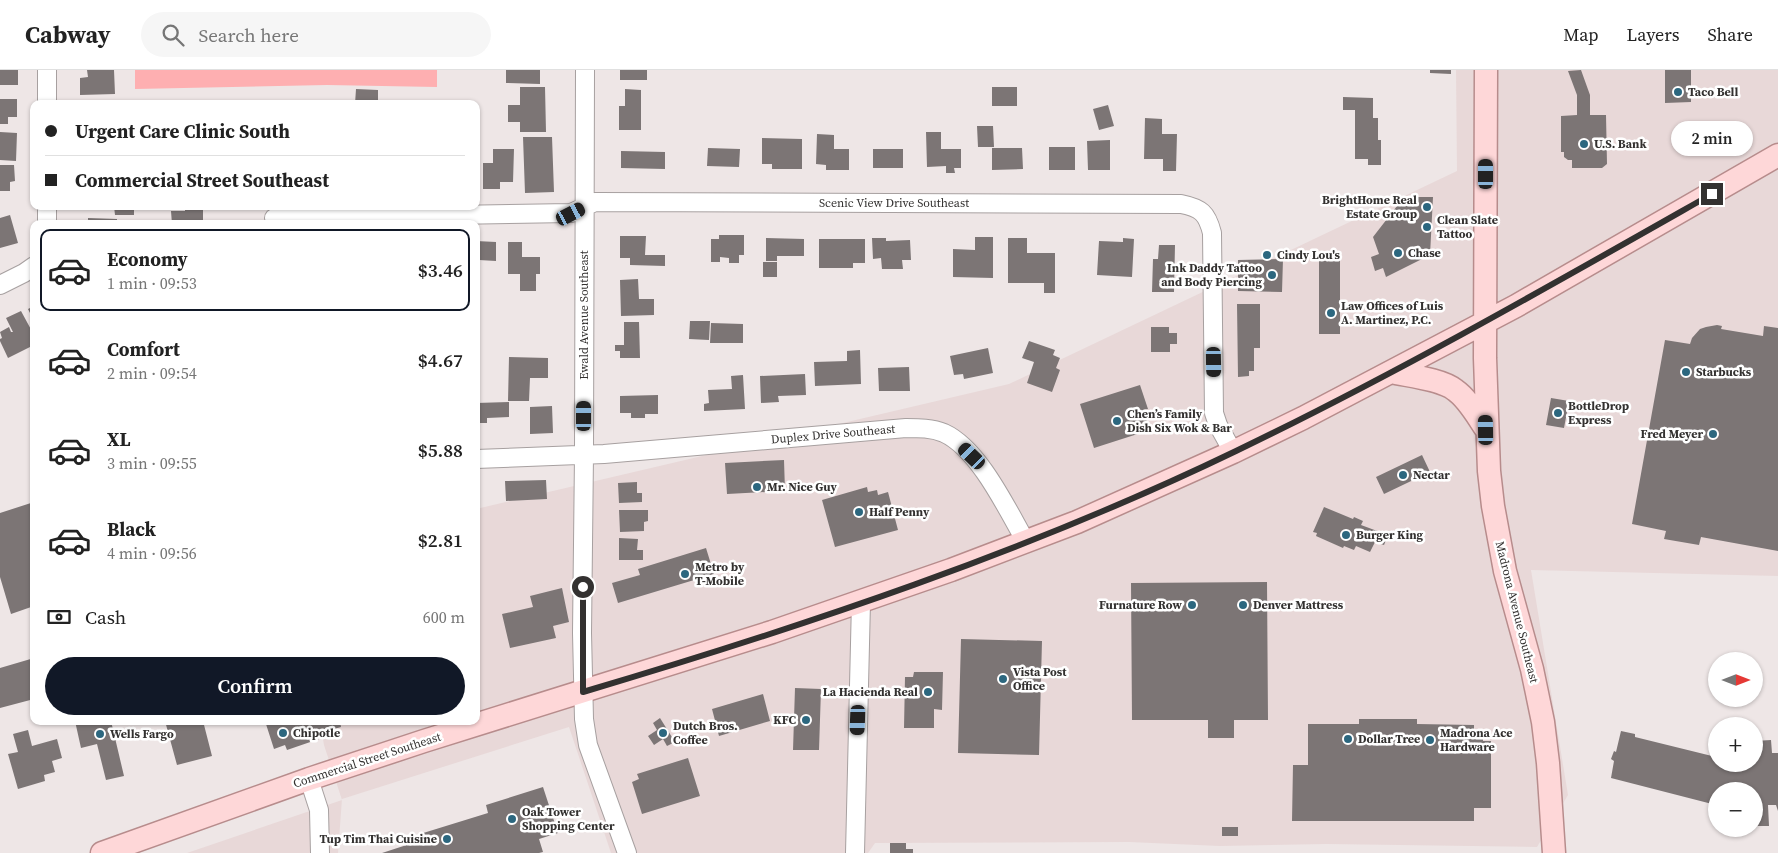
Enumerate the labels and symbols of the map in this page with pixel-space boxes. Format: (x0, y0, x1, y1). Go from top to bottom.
place label: Taco Bell (1688, 84, 1738, 100)
marker: Taco Bell (1672, 86, 1684, 98)
callout: 2 min (1671, 122, 1753, 156)
place label: U.S. Bank (1594, 136, 1647, 152)
marker: U.S. Bank (1578, 138, 1590, 150)
car (1478, 159, 1493, 189)
route end (1701, 183, 1723, 205)
place label: BrightHome Real Estate Group (1322, 192, 1417, 222)
street label: Scenic View Drive Southeast (819, 195, 969, 211)
car (554, 201, 587, 227)
marker: BrightHome Real Estate Group (1421, 201, 1433, 213)
place label: Clean Slate Tattoo (1437, 212, 1498, 242)
marker: Clean Slate Tattoo (1421, 221, 1433, 233)
place label: Chase (1408, 245, 1441, 261)
place label: Cindy Lou's (1277, 247, 1341, 263)
marker: Chase (1392, 247, 1404, 259)
marker: Cindy Lou's (1261, 249, 1273, 261)
street label: Ewald Avenue Southeast (576, 250, 592, 380)
place label: Ink Daddy Tattoo and Body Piercing (1161, 260, 1262, 290)
marker: Ink Daddy Tattoo and Body Piercing (1266, 269, 1278, 281)
place label: Law Offices of Luis A. Martinez, P.C. (1341, 298, 1444, 328)
marker: Law Offices of Luis A. Martinez, P.C. (1325, 307, 1337, 319)
car (1206, 347, 1221, 377)
place label: Starbucks (1696, 364, 1752, 380)
marker: Starbucks (1680, 366, 1692, 378)
place label: BottleDrop Express (1568, 398, 1629, 428)
car (576, 401, 591, 431)
place label: Chen’s Family Dish Six Wok & Bar (1127, 406, 1232, 436)
marker: BottleDrop Express (1552, 407, 1564, 419)
marker: Chen’s Family Dish Six Wok & Bar (1111, 415, 1123, 427)
car (1478, 415, 1493, 445)
street label: Duplex Drive Southeast (770, 421, 896, 447)
place label: Fred Meyer (1641, 426, 1703, 442)
marker: Fred Meyer (1707, 428, 1719, 440)
car (955, 440, 988, 472)
place label: Nectar (1413, 467, 1450, 483)
marker: Nectar (1397, 469, 1409, 481)
place label: Mr. Nice Guy (767, 479, 838, 495)
marker: Mr. Nice Guy (751, 481, 763, 493)
place label: Half Penny (869, 504, 930, 520)
marker: Half Penny (853, 506, 865, 518)
place label: Burger King (1356, 527, 1424, 543)
marker: Burger King (1340, 529, 1352, 541)
street label: Madrona Avenue Southeast (1492, 540, 1542, 685)
place label: Metro by T-Mobile (695, 559, 745, 589)
marker: Metro by T-Mobile (679, 568, 691, 580)
route start (572, 576, 594, 598)
place label: Furnature Row (1099, 597, 1183, 613)
place label: Denver Mattress (1253, 597, 1344, 613)
marker: Furnature Row (1186, 599, 1198, 611)
marker: Denver Mattress (1237, 599, 1249, 611)
north arrow (1708, 652, 1762, 708)
place label: Vista Post Office (1013, 664, 1067, 694)
marker: Vista Post Office (997, 673, 1009, 685)
place label: La Hacienda Real (823, 684, 918, 700)
marker: La Hacienda Real (922, 686, 934, 698)
car (849, 705, 866, 735)
place label: KFC (773, 712, 797, 728)
marker: KFC (800, 714, 812, 726)
place label: Dutch Bros. Coffee (673, 718, 738, 748)
place label: Chipotle (293, 725, 340, 741)
place label: Madrona Ace Hardware (1440, 725, 1513, 755)
place label: Wells Fargo (110, 726, 174, 742)
marker: Chipotle (277, 727, 289, 739)
marker: Dutch Bros. Coffee (657, 727, 669, 739)
marker: Wells Fargo (94, 728, 106, 740)
street label: Commercial Street Southeast (291, 728, 443, 791)
place label: Dollar Tree (1358, 731, 1420, 747)
marker: Dollar Tree (1342, 733, 1354, 745)
marker: Madrona Ace Hardware (1424, 734, 1436, 746)
place label: Oak Tower Shopping Center (522, 804, 615, 834)
marker: Oak Tower Shopping Center (506, 813, 518, 825)
place label: Tup Tim Thai Cuisine (319, 831, 437, 847)
marker: Tup Tim Thai Cuisine (441, 833, 453, 845)

